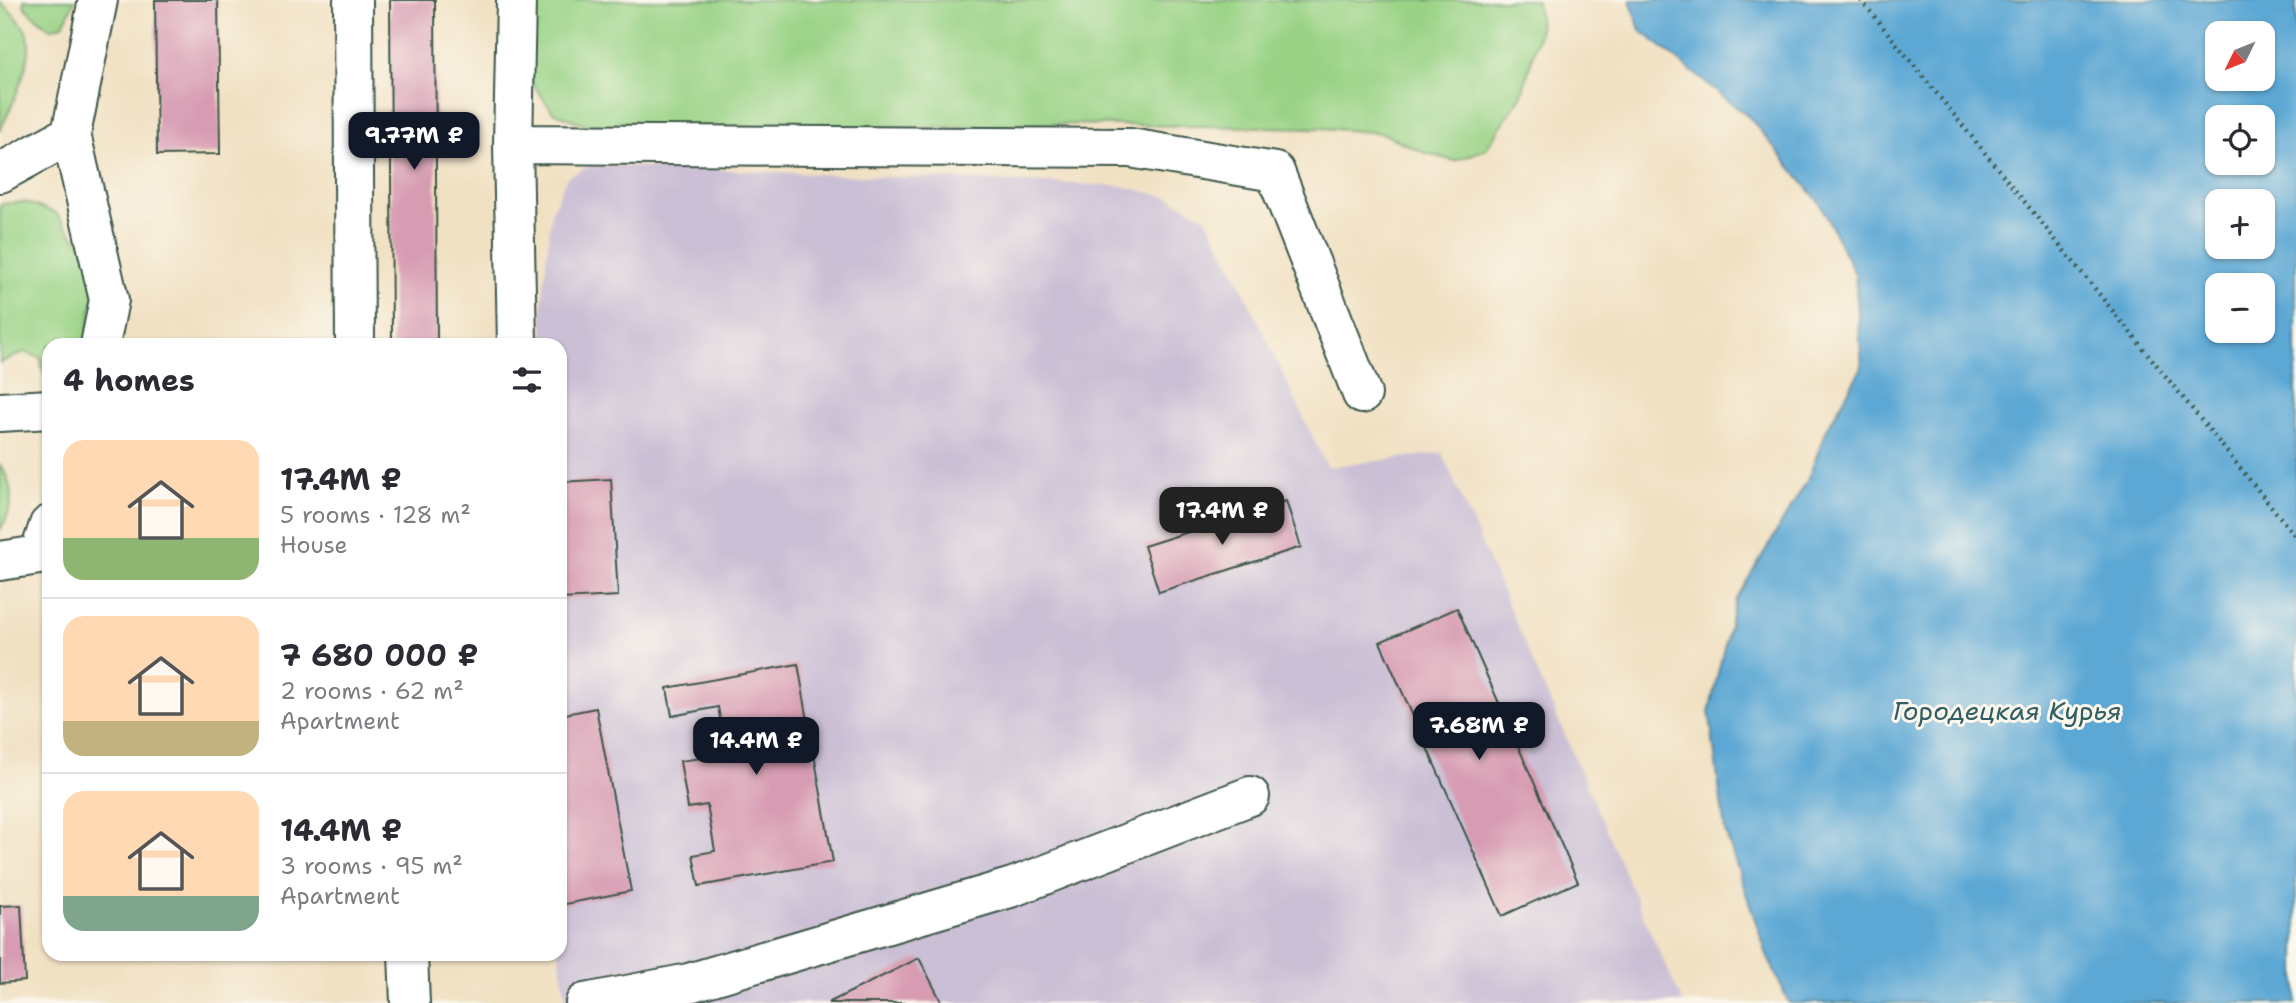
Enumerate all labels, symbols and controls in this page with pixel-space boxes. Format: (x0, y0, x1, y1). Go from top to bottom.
north arrow (2205, 21, 2275, 91)
map controls (2205, 21, 2275, 343)
button: locate (2205, 105, 2275, 175)
pin: 9.77M ₽ (349, 113, 479, 172)
text: 9.77M ₽ (365, 120, 463, 150)
button: + (2205, 189, 2275, 259)
button: − (2205, 273, 2275, 343)
text: 4 homes (63, 360, 195, 401)
icon: filters (508, 361, 546, 399)
text: 17.4M ₽ (280, 459, 402, 500)
icon: home (119, 468, 203, 552)
pin: 17.4M ₽ (1157, 488, 1287, 547)
text: 17.4M ₽ (1175, 495, 1269, 525)
text: 5 rooms · 128 m² (280, 500, 471, 530)
text: House (280, 530, 348, 560)
text: 7 680 000 ₽ (280, 635, 478, 676)
icon: home (119, 644, 203, 728)
text: 2 rooms · 62 m² (280, 676, 464, 706)
water label: Городецкая Курья (1893, 693, 2121, 728)
pin: 7.68M ₽ (1414, 702, 1544, 762)
text: Apartment (280, 706, 400, 736)
text: 7.68M ₽ (1429, 710, 1529, 740)
pin: 14.4M ₽ (691, 718, 821, 777)
text: 14.4M ₽ (709, 725, 803, 755)
text: 14.4M ₽ (280, 810, 402, 851)
icon: home (119, 819, 203, 903)
text: 3 rooms · 95 m² (280, 851, 463, 881)
text: Apartment (280, 881, 400, 911)

